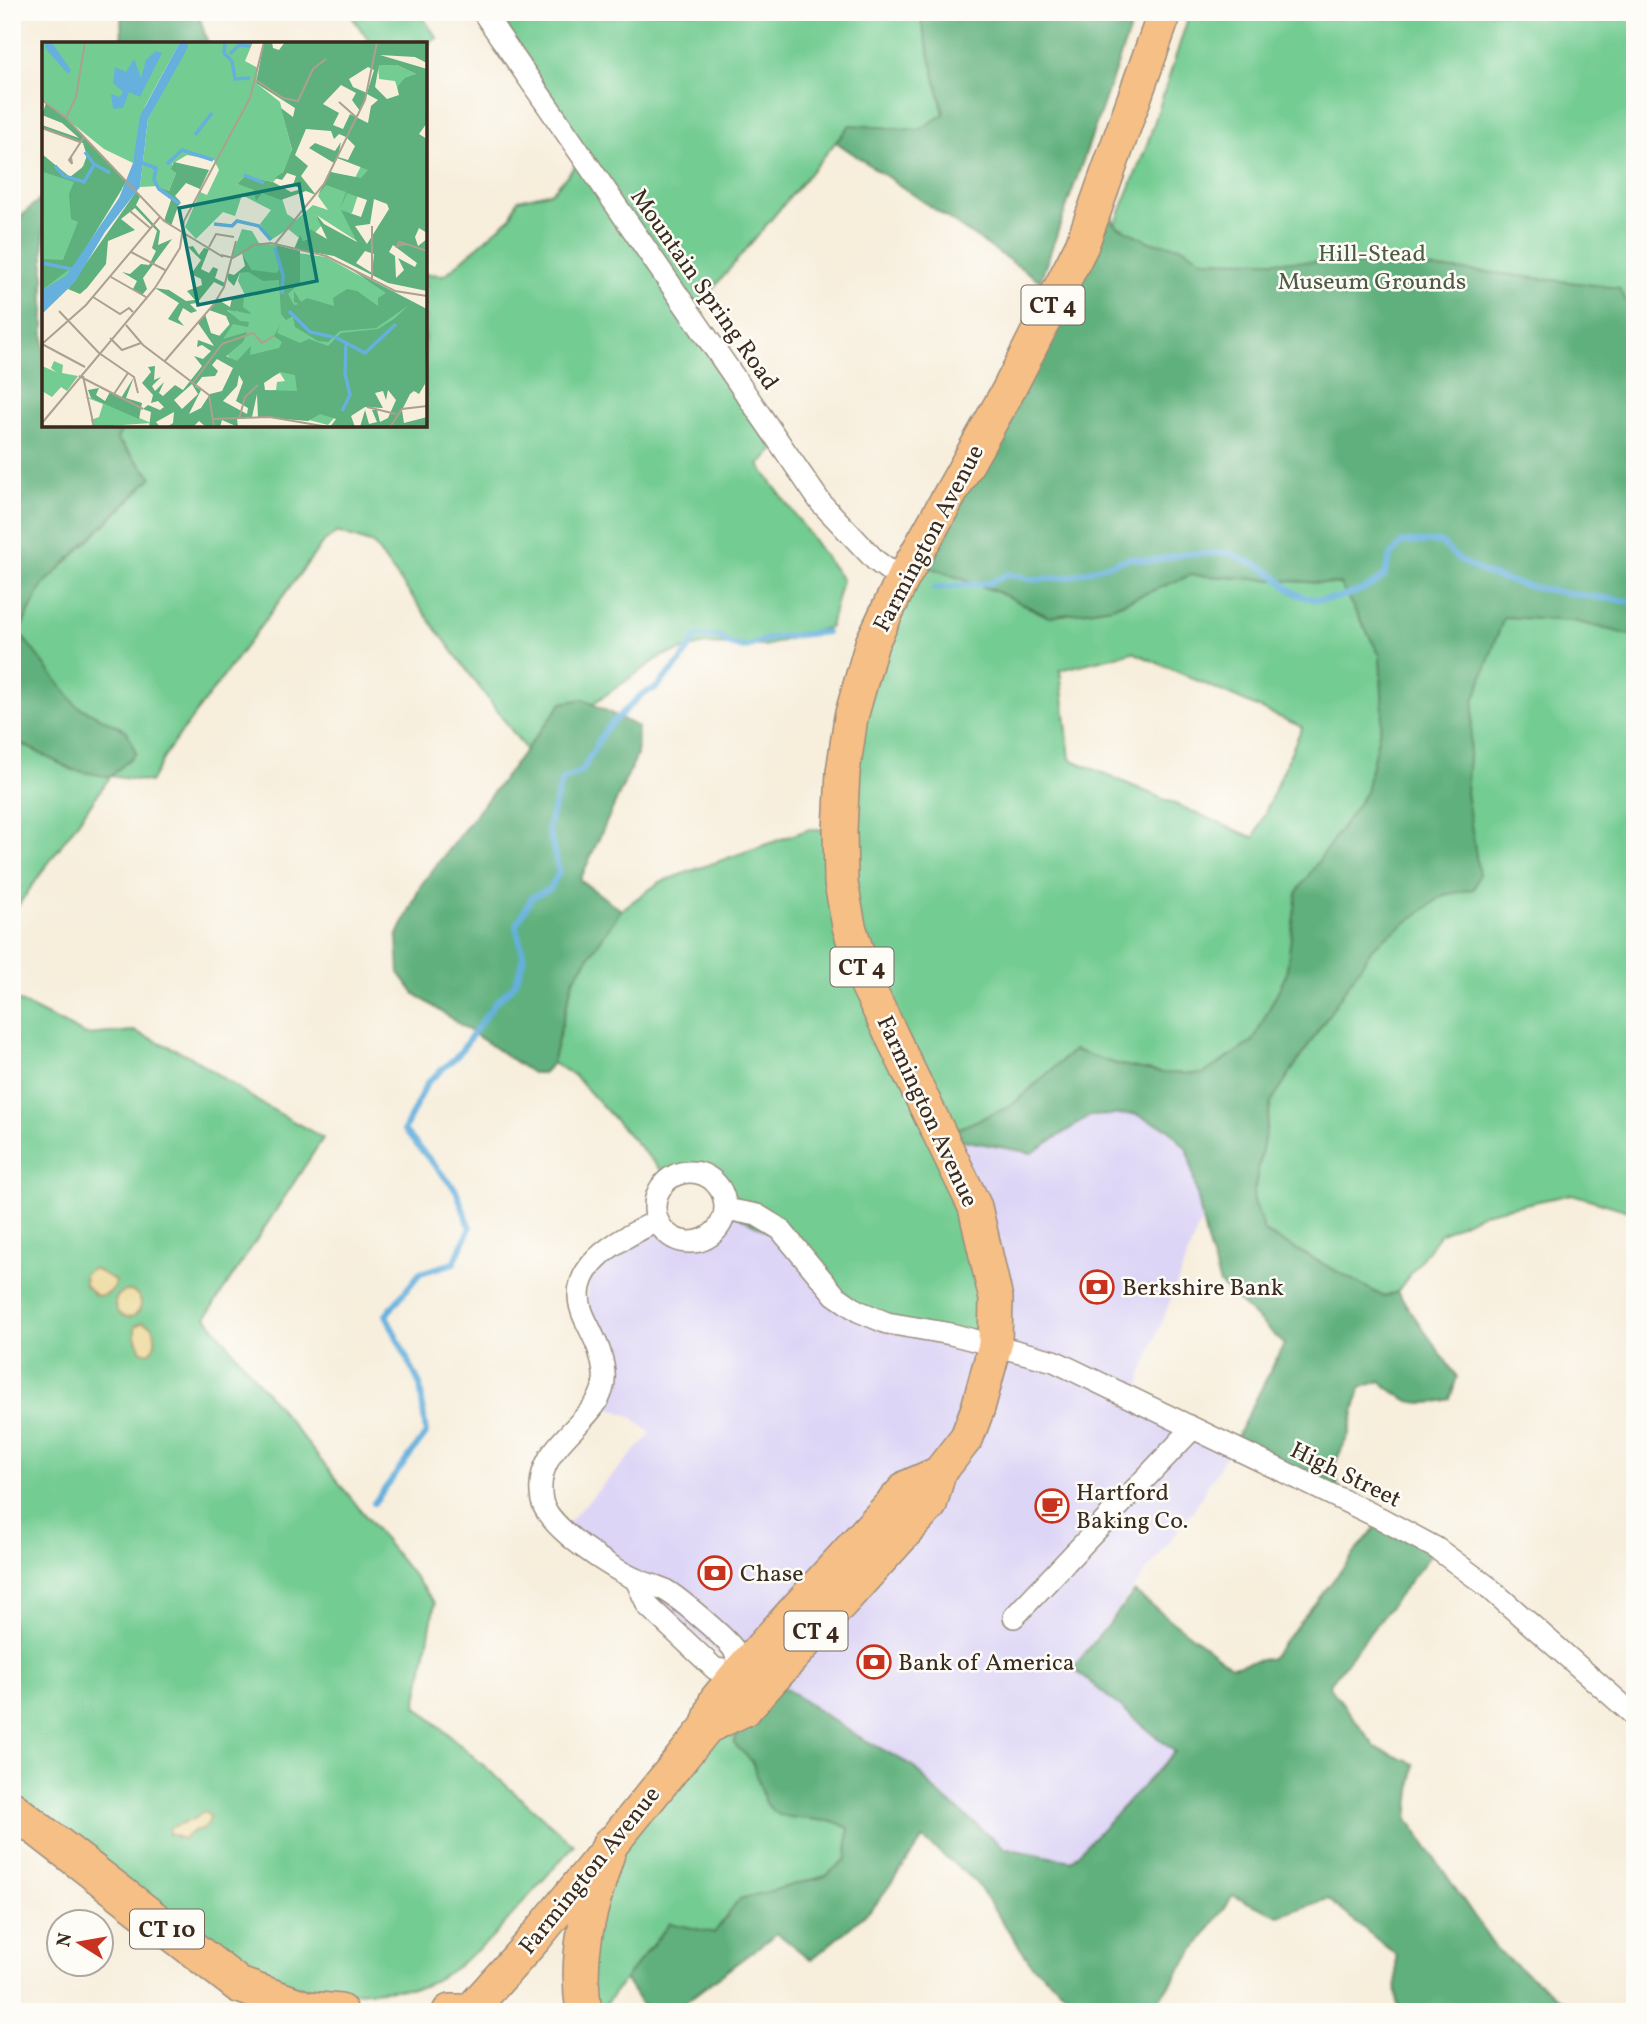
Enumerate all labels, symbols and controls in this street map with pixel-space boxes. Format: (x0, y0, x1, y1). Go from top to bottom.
inset map (42, 42, 427, 427)
street label: Mountain Spring Road (621, 182, 786, 398)
park label: Hill-Stead Museum Grounds (1278, 238, 1466, 300)
road number: CT 4 (1021, 286, 1084, 324)
street label: Farmington Avenue (866, 439, 994, 639)
road number: CT 4 (830, 948, 894, 986)
street label: Farmington Avenue (867, 1010, 986, 1213)
bank icon: Berkshire Bank (1078, 1268, 1116, 1306)
place label: Berkshire Bank (1122, 1272, 1284, 1306)
street label: High Street (1284, 1434, 1406, 1517)
place label: Hartford Baking Co. (1076, 1477, 1188, 1539)
cafe icon: Hartford Baking Co. (1033, 1487, 1071, 1525)
bank icon: Chase (696, 1554, 734, 1592)
place label: Chase (740, 1558, 804, 1592)
road number: CT 4 (784, 1612, 848, 1650)
bank icon: Bank of America (855, 1643, 893, 1681)
place label: Bank of America (898, 1647, 1075, 1681)
street label: Farmington Avenue (512, 1780, 669, 1963)
north arrow (46, 1909, 116, 1979)
road number: CT 10 (130, 1910, 204, 1948)
text: N (51, 1931, 79, 1949)

